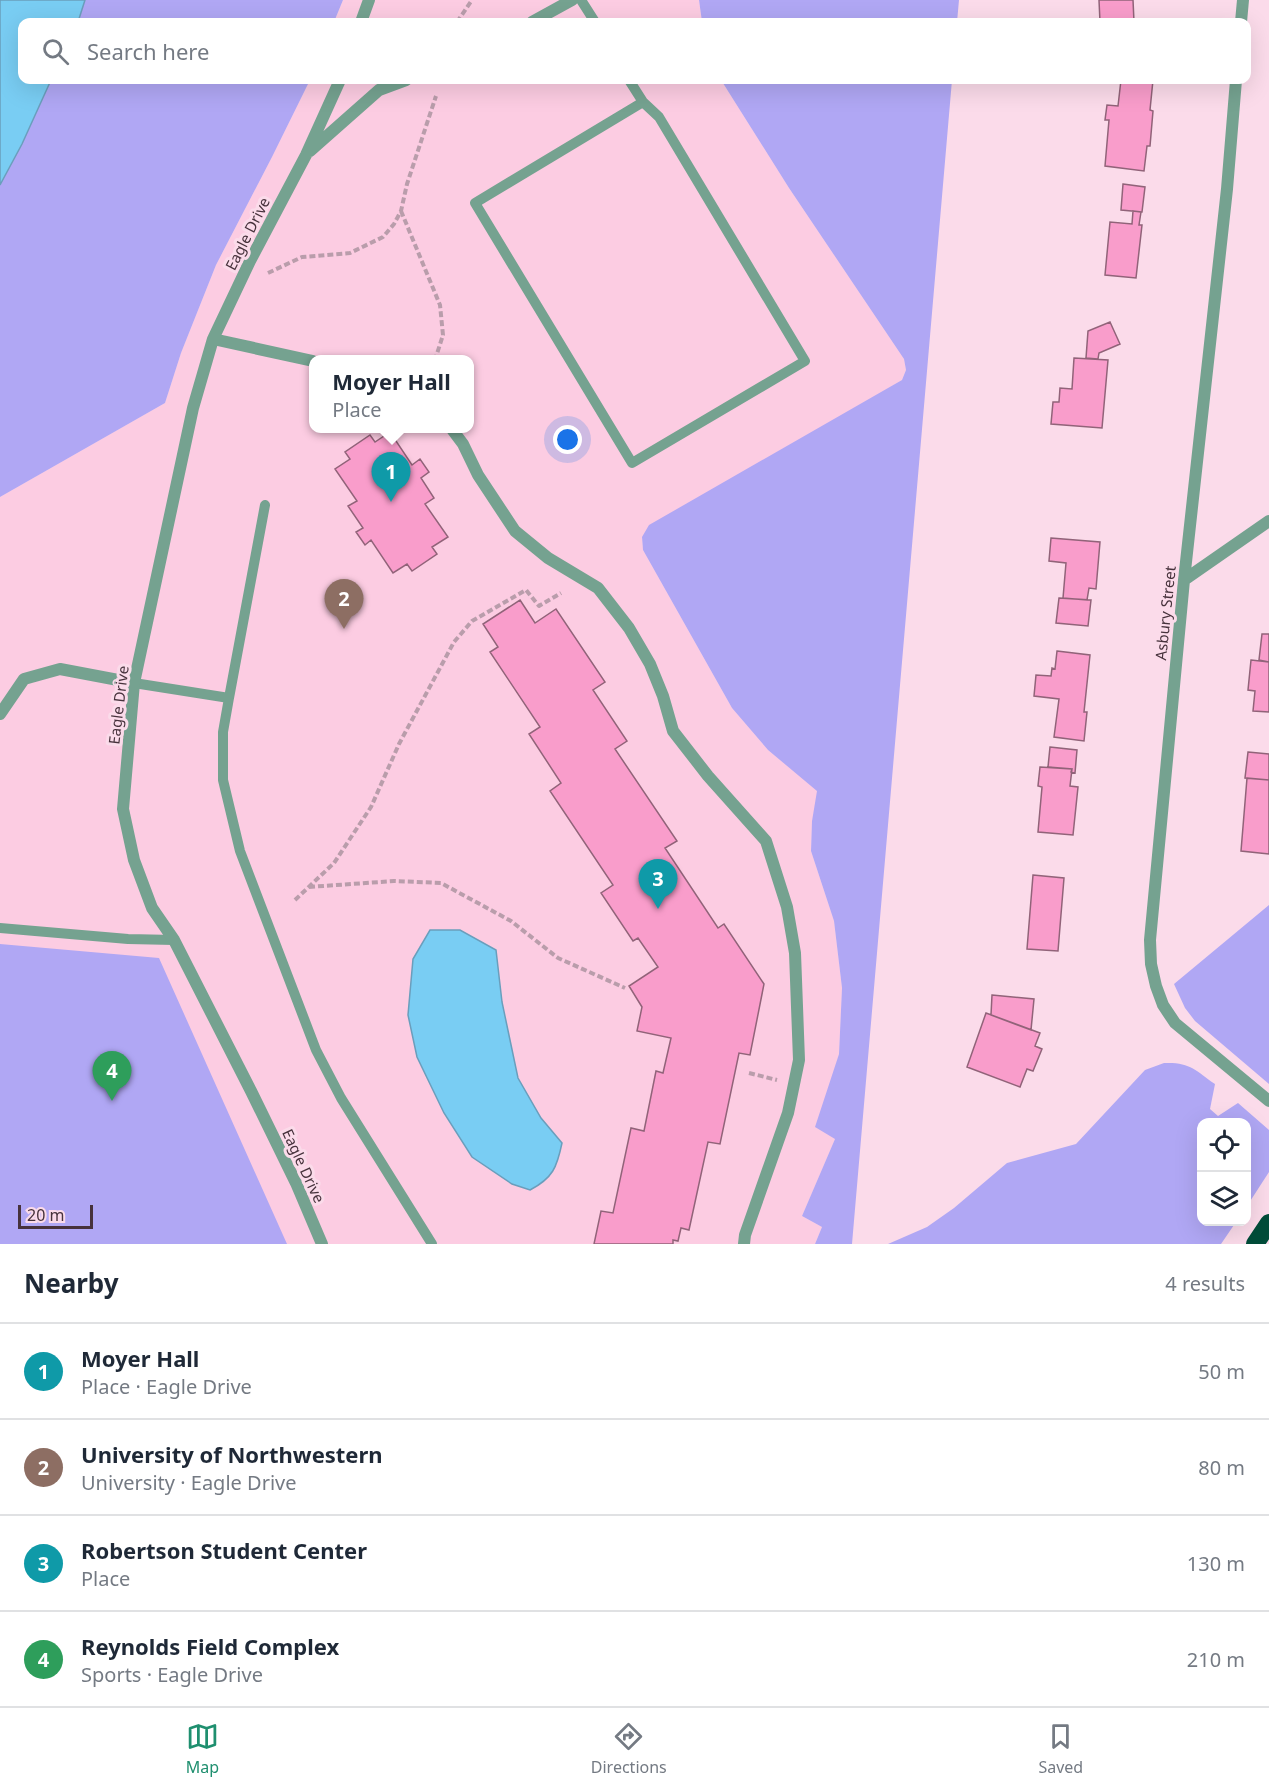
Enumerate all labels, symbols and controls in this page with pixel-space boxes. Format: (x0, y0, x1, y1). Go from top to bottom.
search box (18, 18, 1251, 84)
icon: search (39, 35, 72, 68)
text: Search here (87, 36, 209, 66)
street label: Eagle Drive (220, 194, 274, 273)
popup (309, 355, 474, 433)
text: Moyer Hall (332, 366, 451, 396)
text: Place (332, 396, 382, 423)
your location (553, 425, 582, 454)
pin: 1 (372, 452, 410, 502)
street label: Asbury Street (1150, 564, 1180, 661)
pin: 2 (324, 580, 364, 629)
street label: Eagle Drive (103, 664, 133, 745)
pin: 3 (638, 860, 678, 909)
pin: 4 (92, 1052, 132, 1101)
map controls (1197, 1118, 1251, 1226)
button: locate (1197, 1118, 1251, 1172)
street label: Eagle Drive (278, 1125, 330, 1206)
button: layers (1197, 1172, 1251, 1226)
scale bar (18, 1202, 93, 1230)
text: 20 m (27, 1204, 64, 1226)
text: Nearby (24, 1265, 119, 1301)
text: 4 results (1165, 1270, 1245, 1297)
text: Moyer Hall (81, 1343, 199, 1373)
text: 1 (38, 1358, 49, 1385)
text: 50 m (1198, 1358, 1245, 1385)
text: Place · Eagle Drive (81, 1373, 252, 1400)
text: University of Northwestern (81, 1439, 383, 1469)
text: 2 (38, 1454, 49, 1481)
text: 80 m (1198, 1454, 1245, 1481)
text: University · Eagle Drive (81, 1469, 297, 1496)
text: Robertson Student Center (81, 1535, 367, 1565)
text: 3 (38, 1550, 49, 1577)
text: 130 m (1187, 1550, 1245, 1577)
text: Place (81, 1565, 130, 1592)
text: Reynolds Field Complex (81, 1631, 339, 1661)
text: 4 (38, 1646, 49, 1673)
text: 210 m (1187, 1646, 1245, 1673)
text: Sports · Eagle Drive (81, 1661, 263, 1688)
tab: Map (186, 1720, 219, 1778)
tab: Directions (591, 1720, 667, 1778)
tab: Saved (1038, 1720, 1083, 1778)

